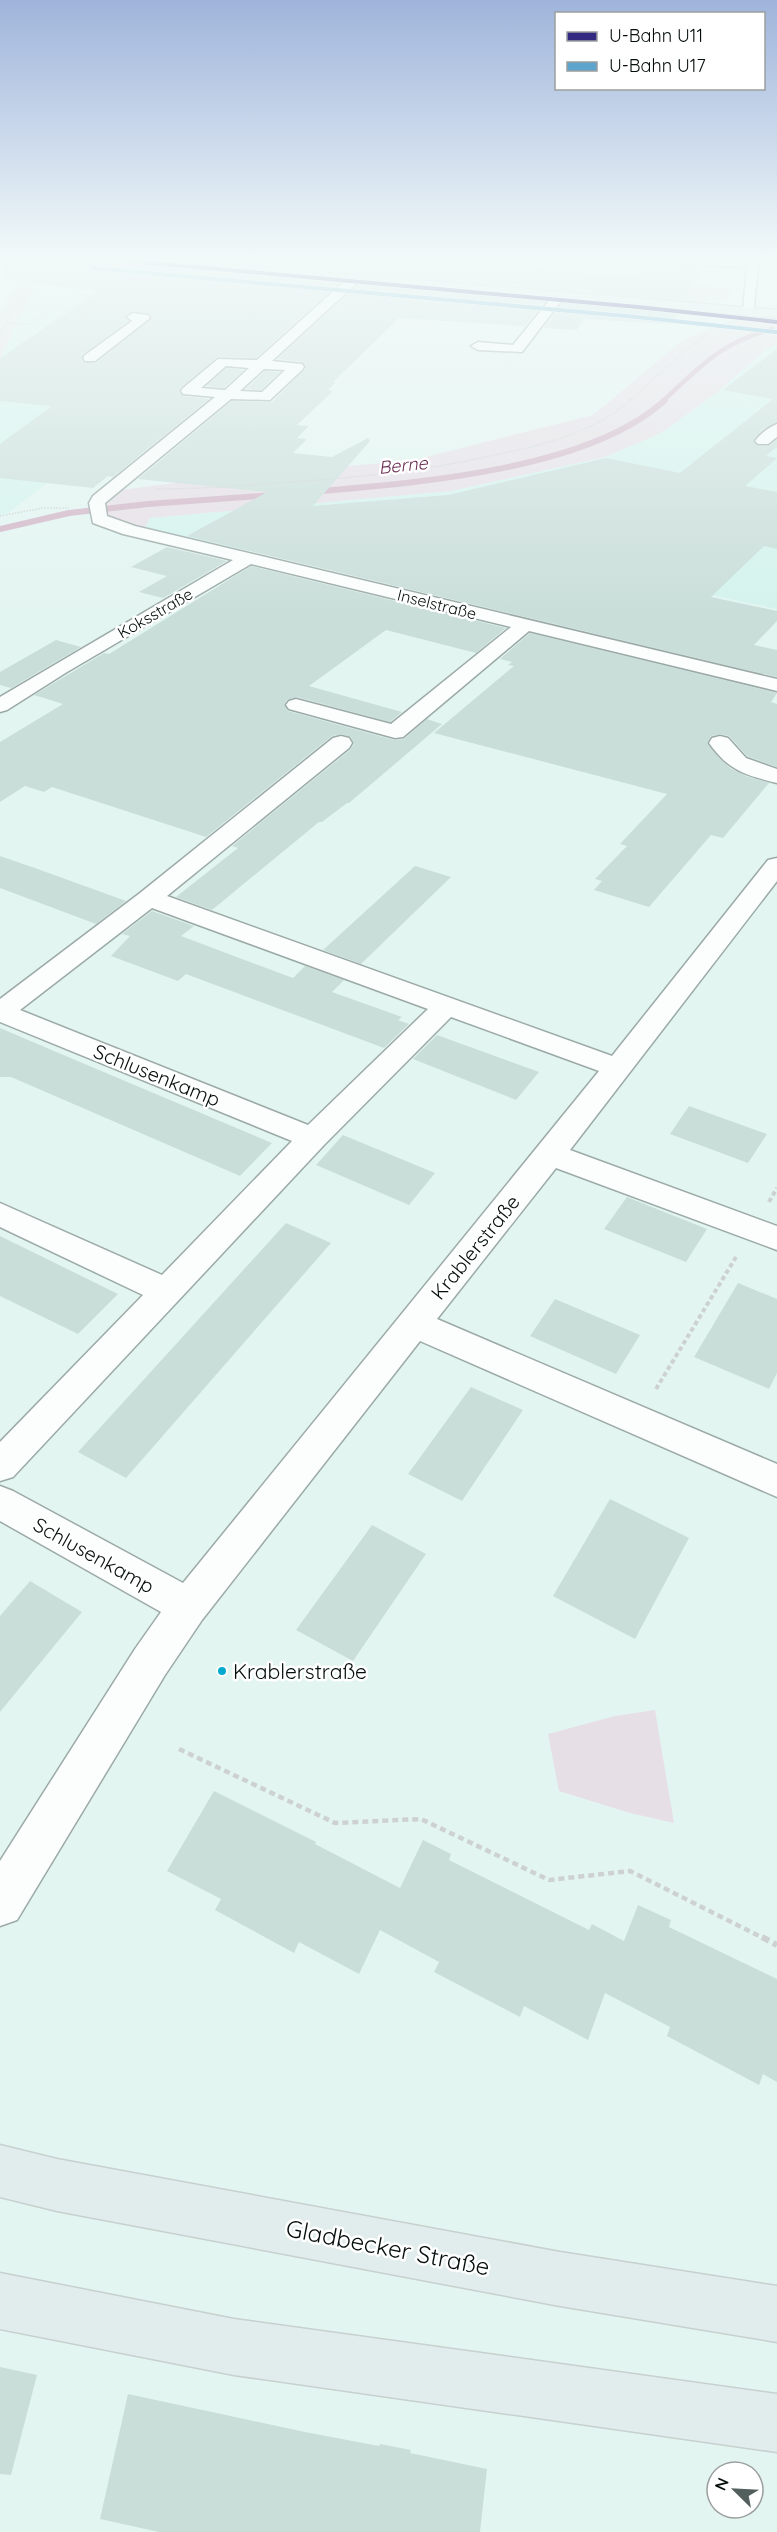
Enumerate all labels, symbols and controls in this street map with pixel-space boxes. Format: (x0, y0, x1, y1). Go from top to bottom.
legend (555, 12, 765, 90)
text: U-Bahn U11 (609, 24, 703, 47)
text: U-Bahn U17 (609, 54, 706, 77)
water label: Berne (377, 451, 430, 479)
street label: Koksstraße (114, 583, 196, 643)
street label: Inselstraße (395, 585, 479, 623)
street label: Schlusenkamp (90, 1038, 224, 1112)
street label: Krablerstraße (425, 1190, 525, 1304)
street label: Schlusenkamp (29, 1512, 159, 1598)
place label: Krablerstraße (233, 1658, 367, 1684)
marker: Krablerstraße (216, 1665, 228, 1677)
street label: Gladbecker Straße (284, 2213, 492, 2281)
north arrow (705, 2460, 765, 2520)
text: N (710, 2474, 733, 2493)

